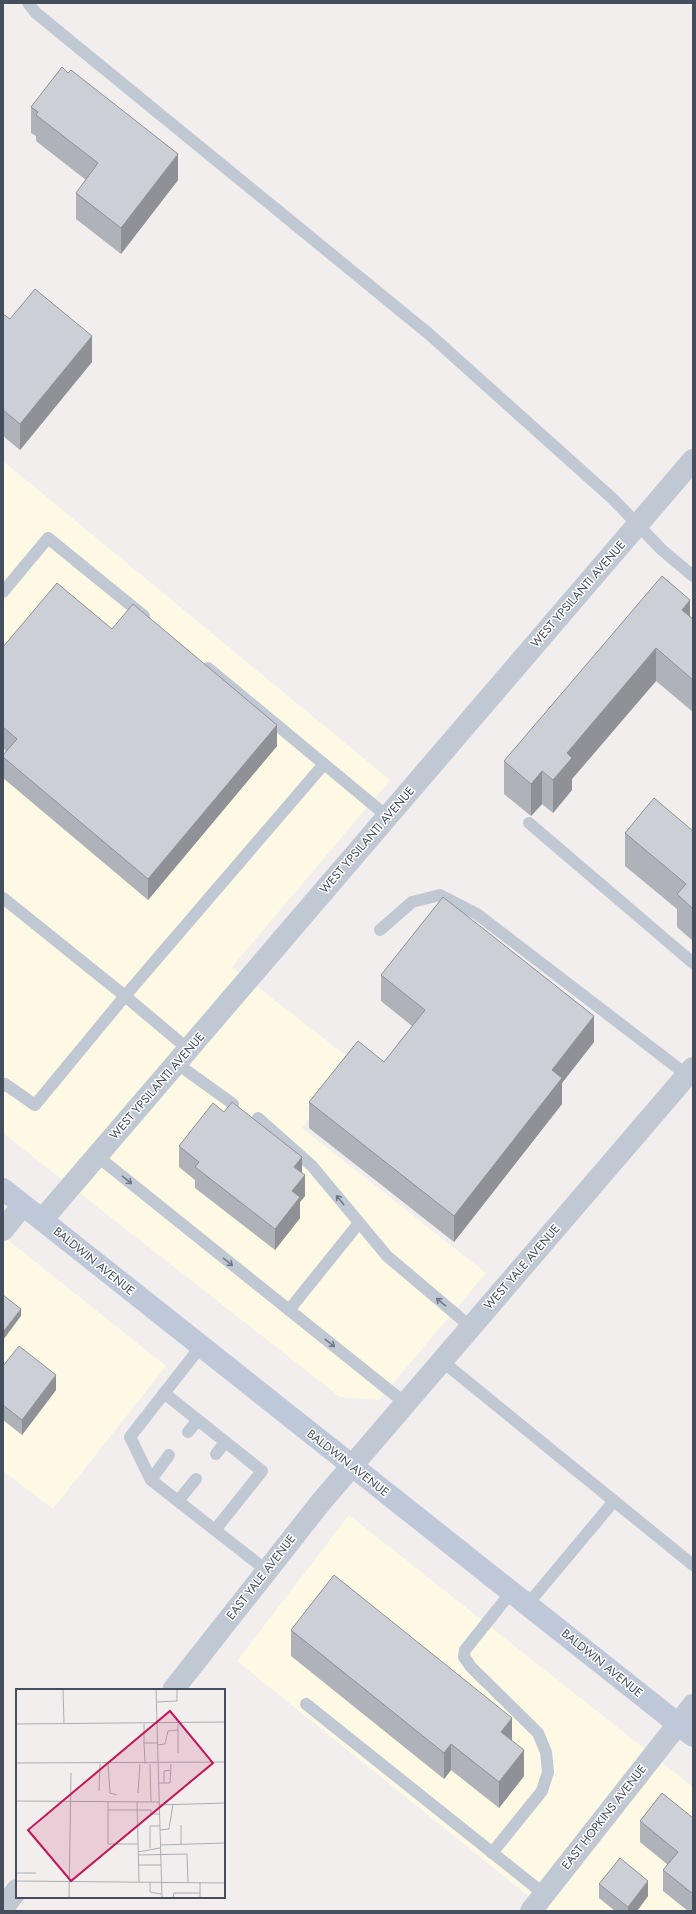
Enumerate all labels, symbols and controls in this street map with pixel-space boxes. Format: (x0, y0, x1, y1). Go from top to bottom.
street label: WEST YPSILANTI AVENUE (526, 536, 630, 652)
street label: WEST YPSILANTI AVENUE (315, 782, 419, 898)
street label: WEST YPSILANTI AVENUE (105, 1028, 209, 1144)
one-way arrow (122, 1176, 133, 1185)
one-way arrow (336, 1195, 345, 1205)
street label: WEST YALE AVENUE (480, 1220, 564, 1314)
street label: BALDWIN AVENUE (49, 1223, 139, 1299)
one-way arrow (223, 1257, 234, 1266)
one-way arrow (436, 1297, 447, 1306)
one-way arrow (325, 1338, 336, 1347)
street label: BALDWIN AVENUE (303, 1425, 393, 1501)
street label: EAST YALE AVENUE (222, 1530, 300, 1624)
street label: BALDWIN AVENUE (557, 1625, 647, 1701)
inset map (16, 1689, 225, 1898)
street label: EAST HOPKINS AVENUE (557, 1761, 651, 1873)

